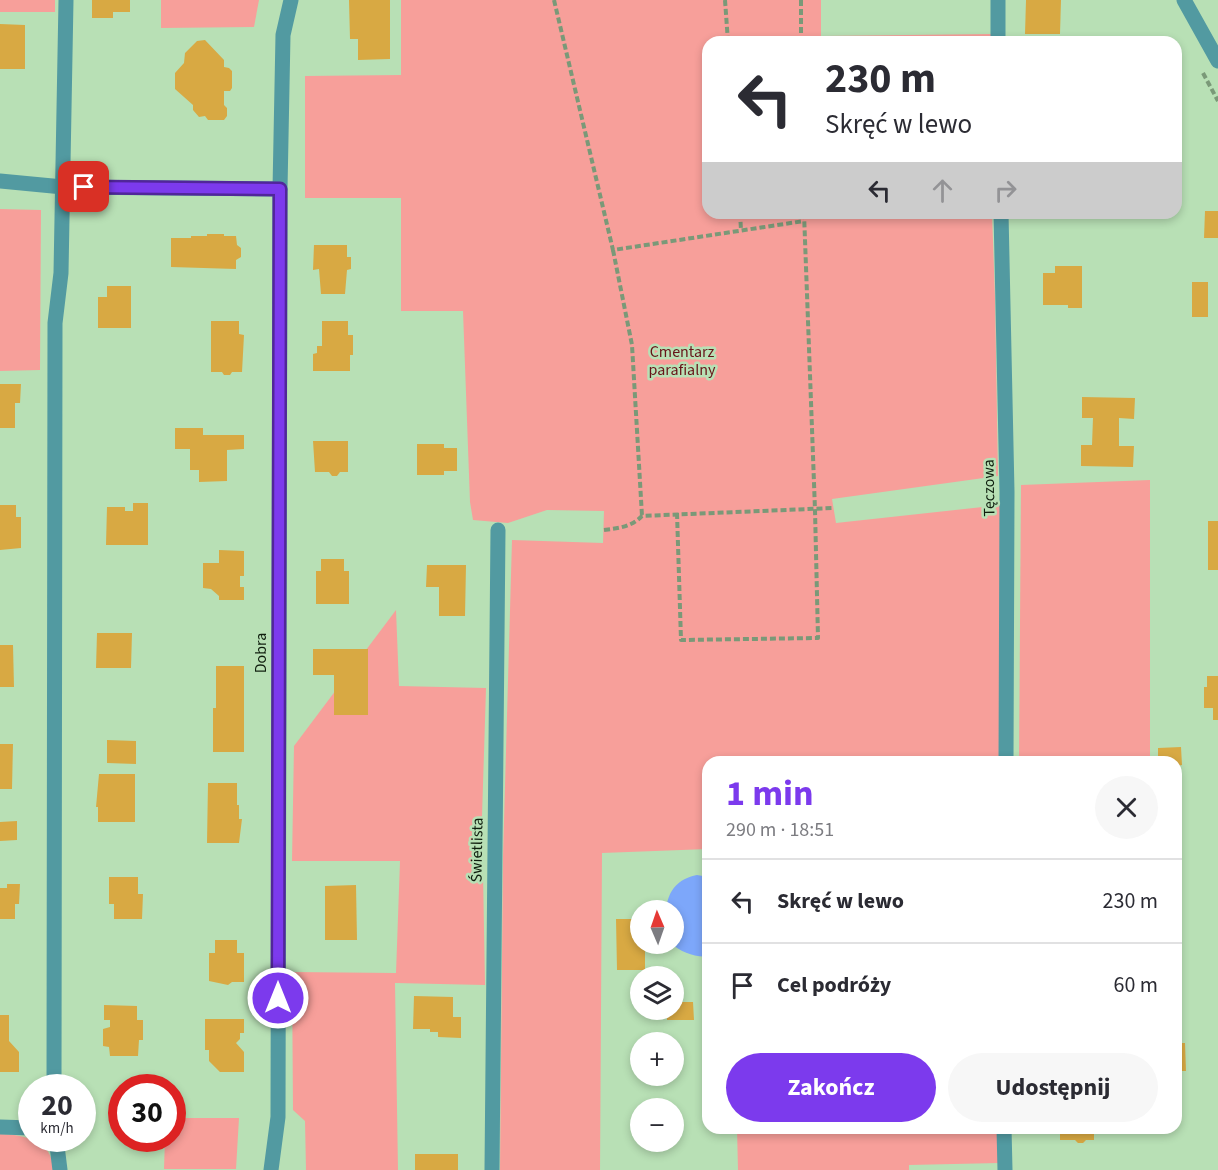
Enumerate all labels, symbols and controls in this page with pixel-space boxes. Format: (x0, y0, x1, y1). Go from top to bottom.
text: 230 m (825, 49, 936, 109)
icon: left (726, 60, 804, 138)
text: Skręć w lewo (825, 105, 972, 144)
pin (58, 161, 109, 212)
icon: arrive (67, 170, 100, 203)
icon: left (863, 174, 896, 207)
icon: ahead (926, 174, 959, 207)
icon: right (989, 174, 1022, 207)
park label: Cmentarz parafialny (649, 341, 716, 381)
street label: Tęczowa (978, 459, 1000, 517)
street label: Dobra (250, 633, 272, 673)
text: 1 min (726, 768, 814, 819)
button: close (1095, 776, 1158, 839)
text: 290 m · 18:51 (726, 816, 834, 844)
street label: Świetlista (465, 817, 489, 883)
icon: left (726, 885, 759, 918)
text: Skręć w lewo (777, 885, 904, 917)
text: 230 m (1103, 885, 1158, 917)
north arrow (630, 900, 684, 954)
map controls (630, 900, 684, 1152)
position arrow (246, 966, 310, 1030)
button: layers (630, 966, 684, 1020)
icon: arrive (726, 969, 759, 1002)
text: Cel podróży (777, 969, 891, 1001)
text: 60 m (1113, 969, 1158, 1001)
button: + (630, 1032, 684, 1086)
button: Zakończ (726, 1053, 936, 1122)
button: Udostępnij (948, 1053, 1158, 1122)
speed limit sign: 30 (108, 1074, 186, 1152)
text: 20 (41, 1084, 73, 1127)
button: − (630, 1098, 684, 1152)
text: km/h (40, 1118, 74, 1139)

